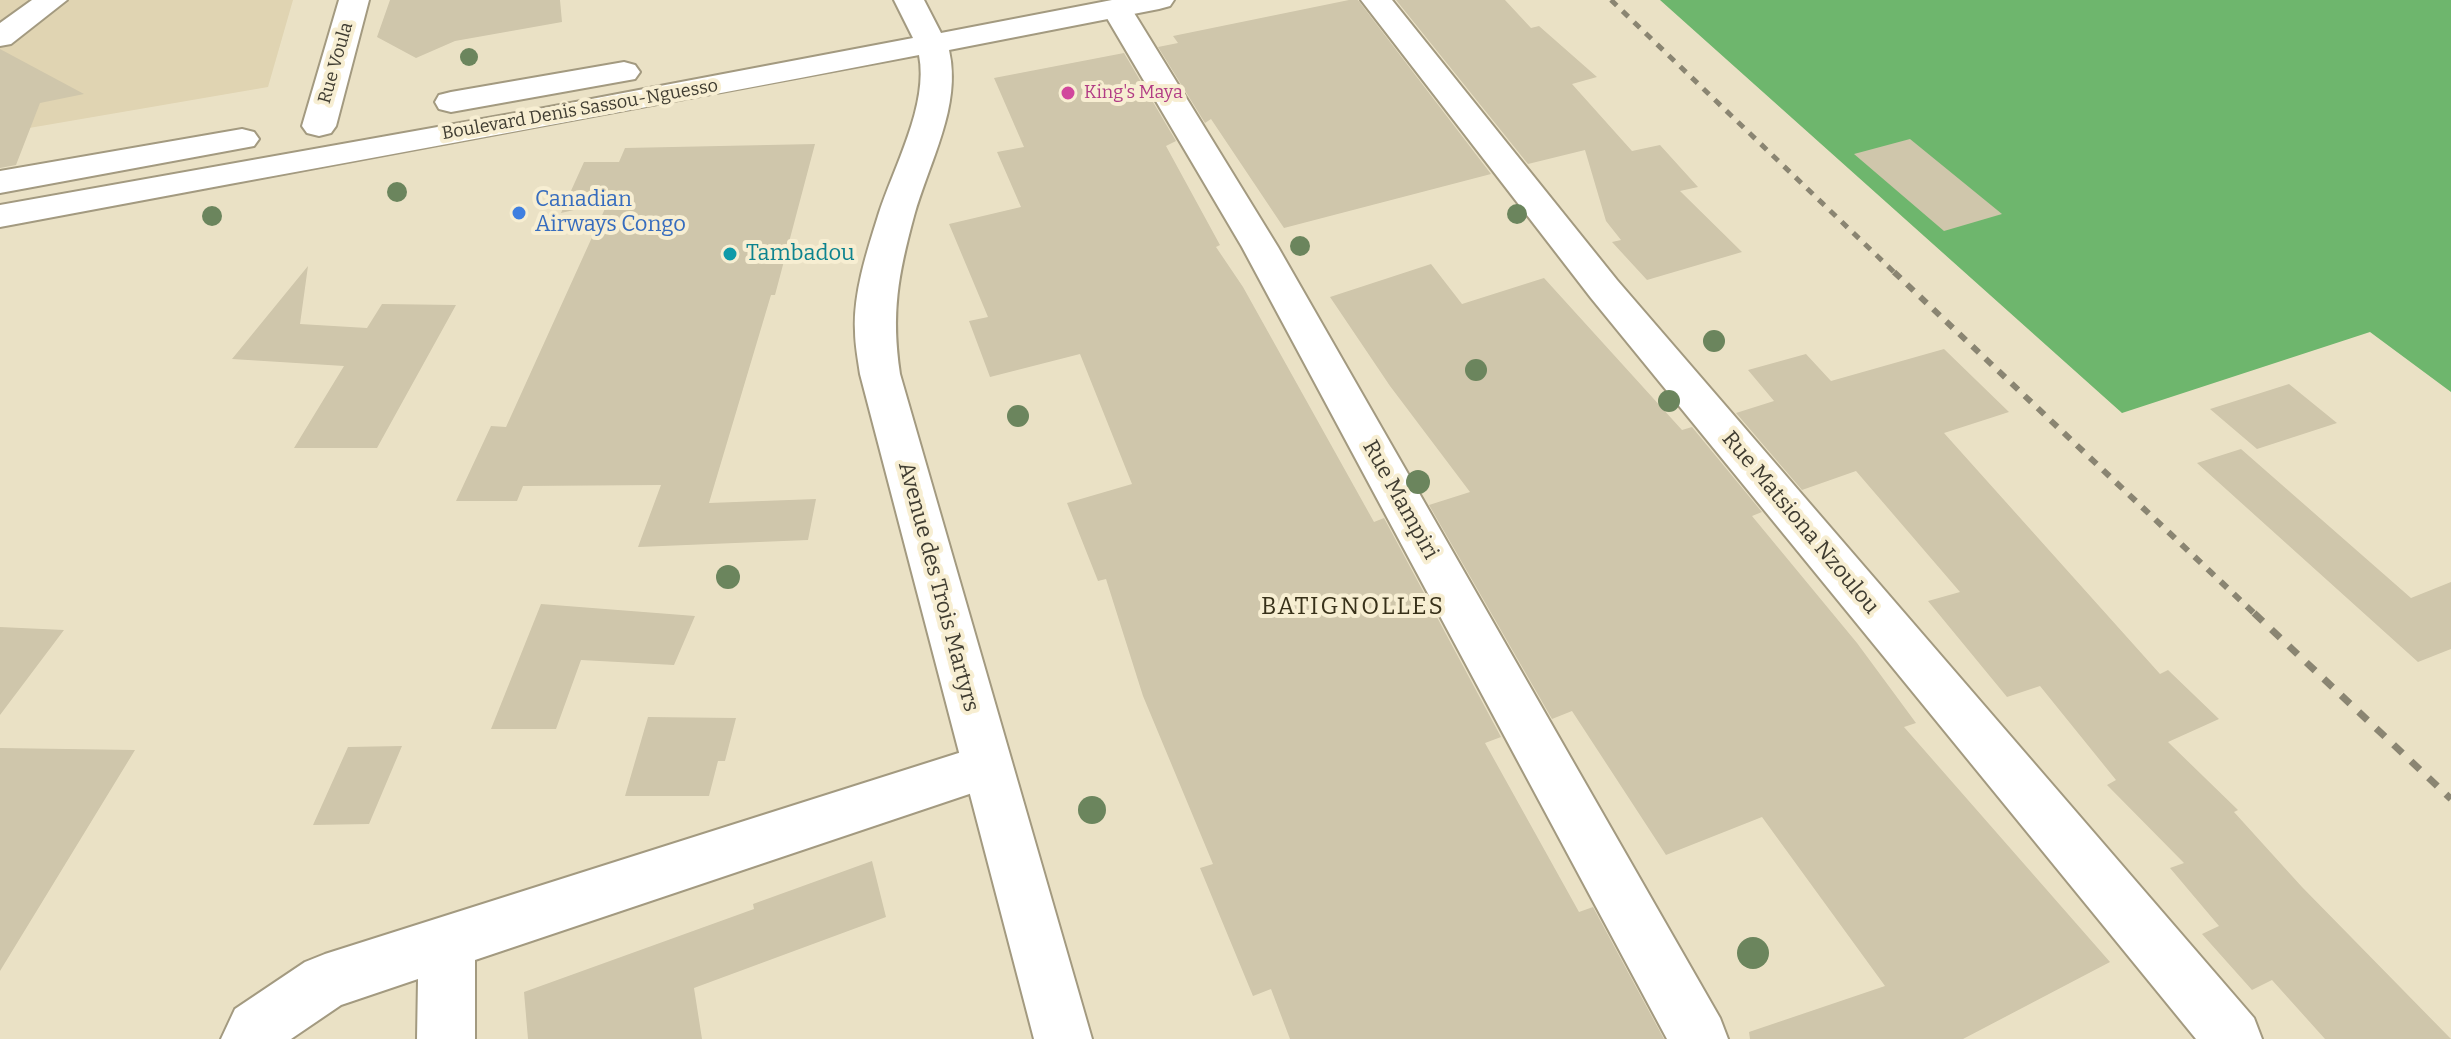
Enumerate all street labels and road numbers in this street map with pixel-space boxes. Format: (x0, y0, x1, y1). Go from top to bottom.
street label: Rue Voula (314, 20, 358, 106)
street label: Boulevard Denis Sassou-Nguesso (440, 75, 720, 145)
street label: Rue Matsiona Nzoulou (1716, 426, 1884, 620)
street label: Rue Mampiri (1356, 436, 1444, 564)
street label: Avenue des Trois Martyrs (892, 459, 984, 715)

